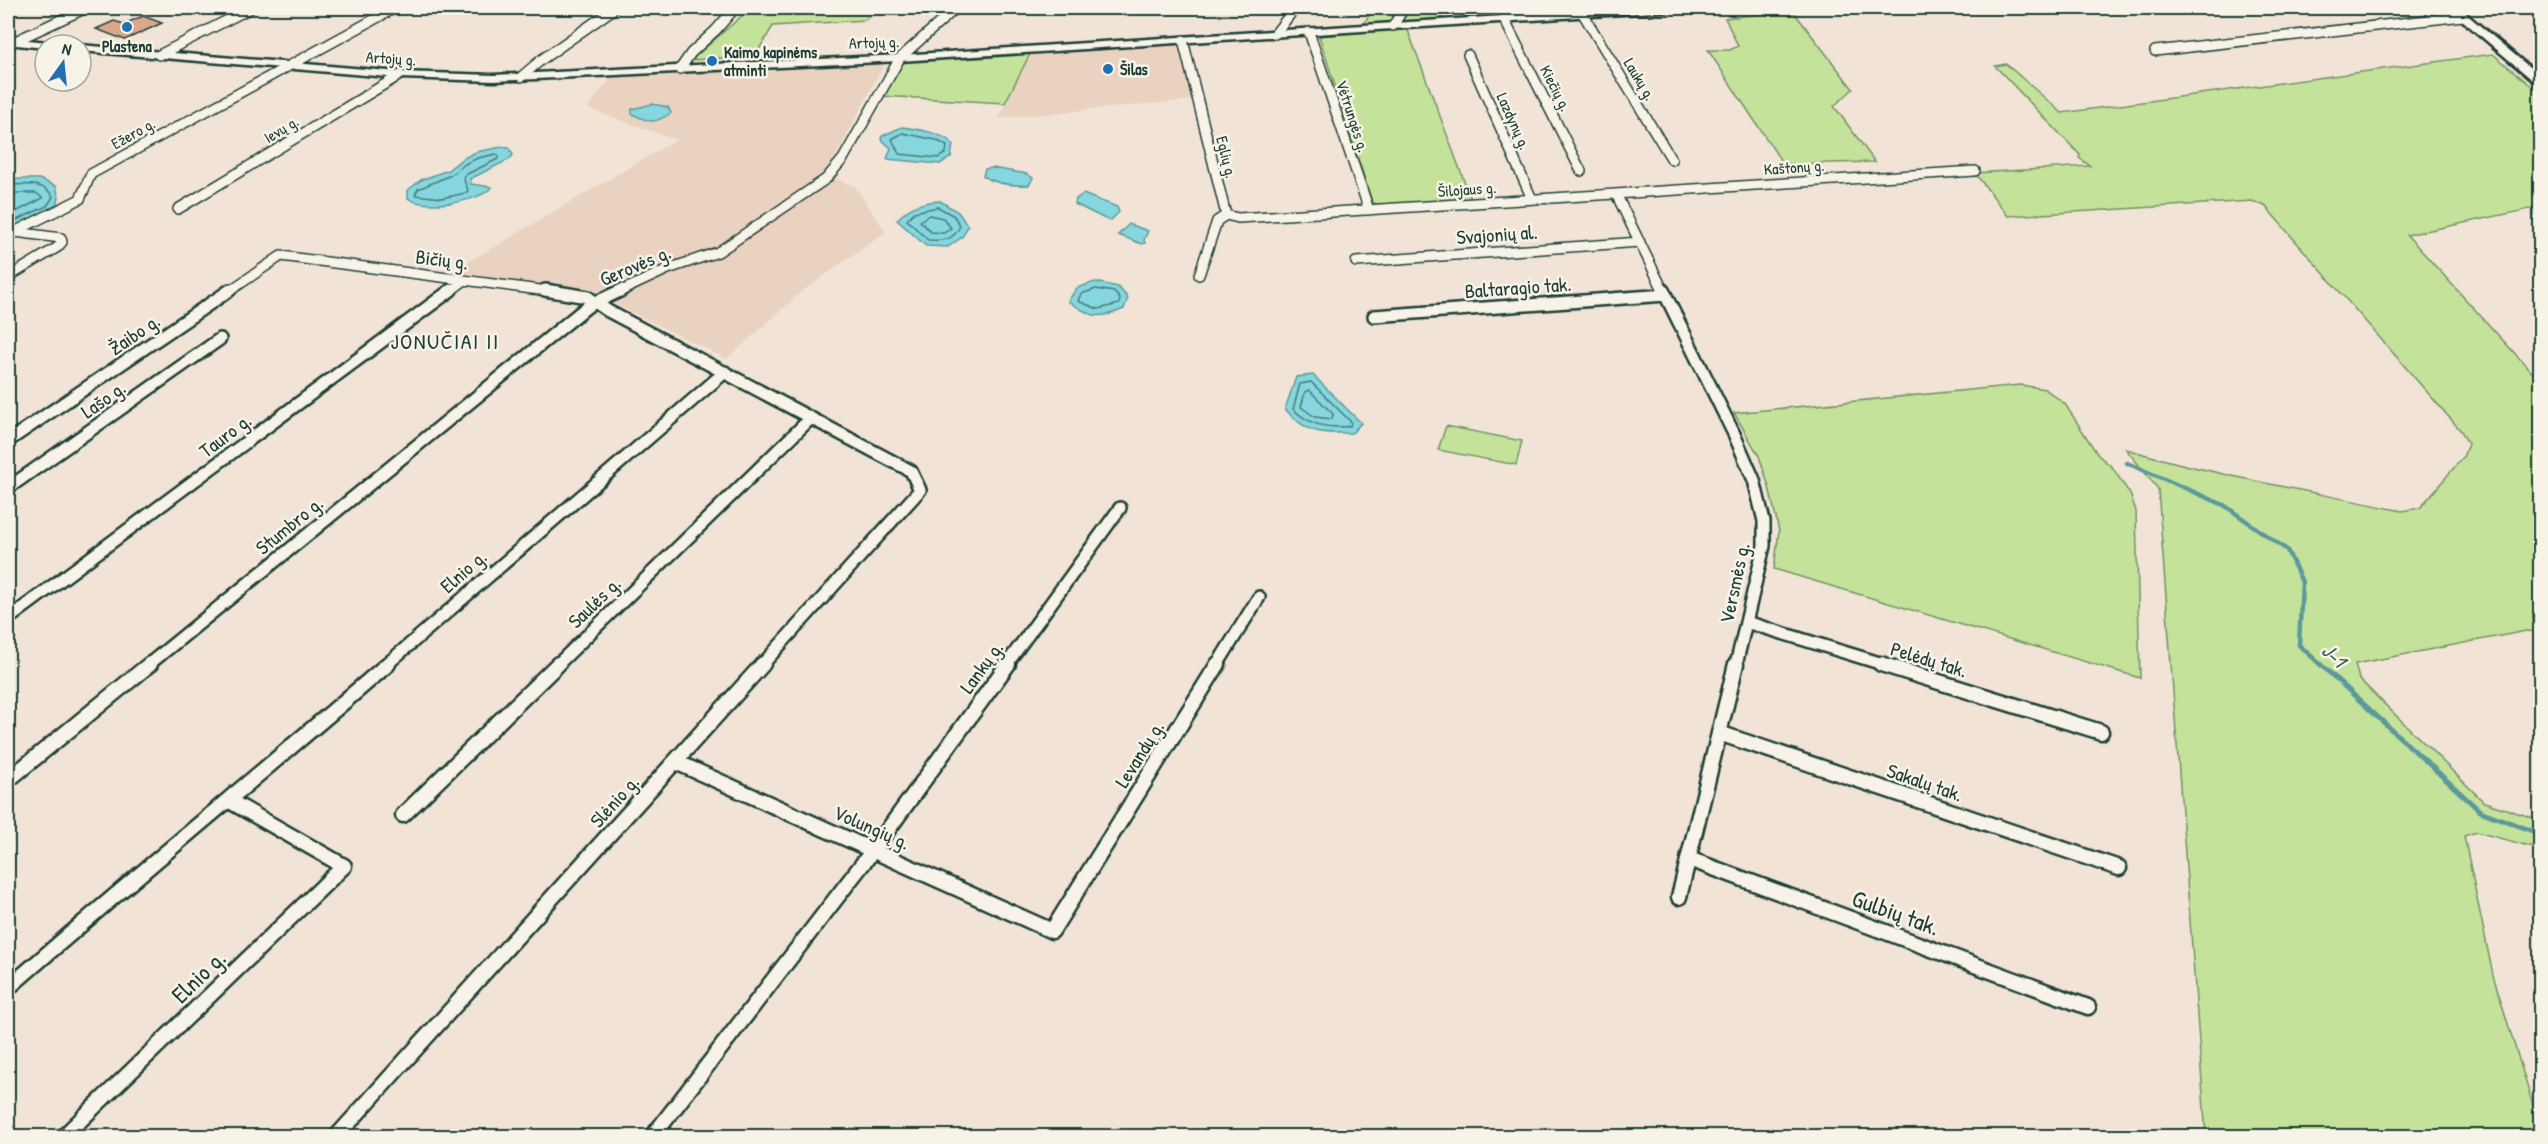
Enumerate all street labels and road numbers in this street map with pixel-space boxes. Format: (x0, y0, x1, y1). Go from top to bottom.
street label: Artojų g. (848, 30, 900, 54)
street label: Artojų g. (365, 45, 417, 71)
street label: Laukų g. (1619, 54, 1661, 104)
street label: Kiečių g. (1535, 61, 1577, 115)
street label: Vėtrungės g. (1331, 77, 1375, 155)
street label: Lazdynų g. (1492, 89, 1536, 153)
street label: Ievų g. (259, 110, 303, 148)
street label: Ežero g. (107, 112, 159, 154)
street label: Eglių g. (1211, 134, 1243, 180)
street label: Kaštonų g. (1763, 154, 1825, 180)
street label: Šilojaus g. (1437, 176, 1497, 202)
street label: Svajonių al. (1455, 218, 1539, 250)
street label: Gerovės g. (595, 238, 675, 292)
street label: Bičių g. (414, 242, 470, 276)
street label: Baltaragio tak. (1464, 270, 1572, 304)
street label: Žaibo g. (103, 307, 165, 361)
street label: Lašo g. (75, 374, 131, 424)
street label: Tauro g. (193, 407, 257, 463)
street label: Stumbro g. (250, 490, 328, 560)
street label: Versmės g. (1712, 540, 1756, 626)
street label: Elnio g. (434, 543, 492, 599)
street label: Saulės g. (562, 570, 626, 634)
street label: Lankų g. (953, 635, 1009, 699)
street label: Pelėdų tak. (1887, 635, 1971, 683)
street label: Levandų g. (1108, 716, 1170, 792)
street label: Sakalų tak. (1884, 756, 1966, 808)
street label: Slėnio g. (583, 769, 645, 833)
street label: Volungių g. (830, 798, 914, 856)
street label: Gulbių tak. (1848, 881, 1944, 943)
street label: Elnio g. (164, 942, 232, 1010)

